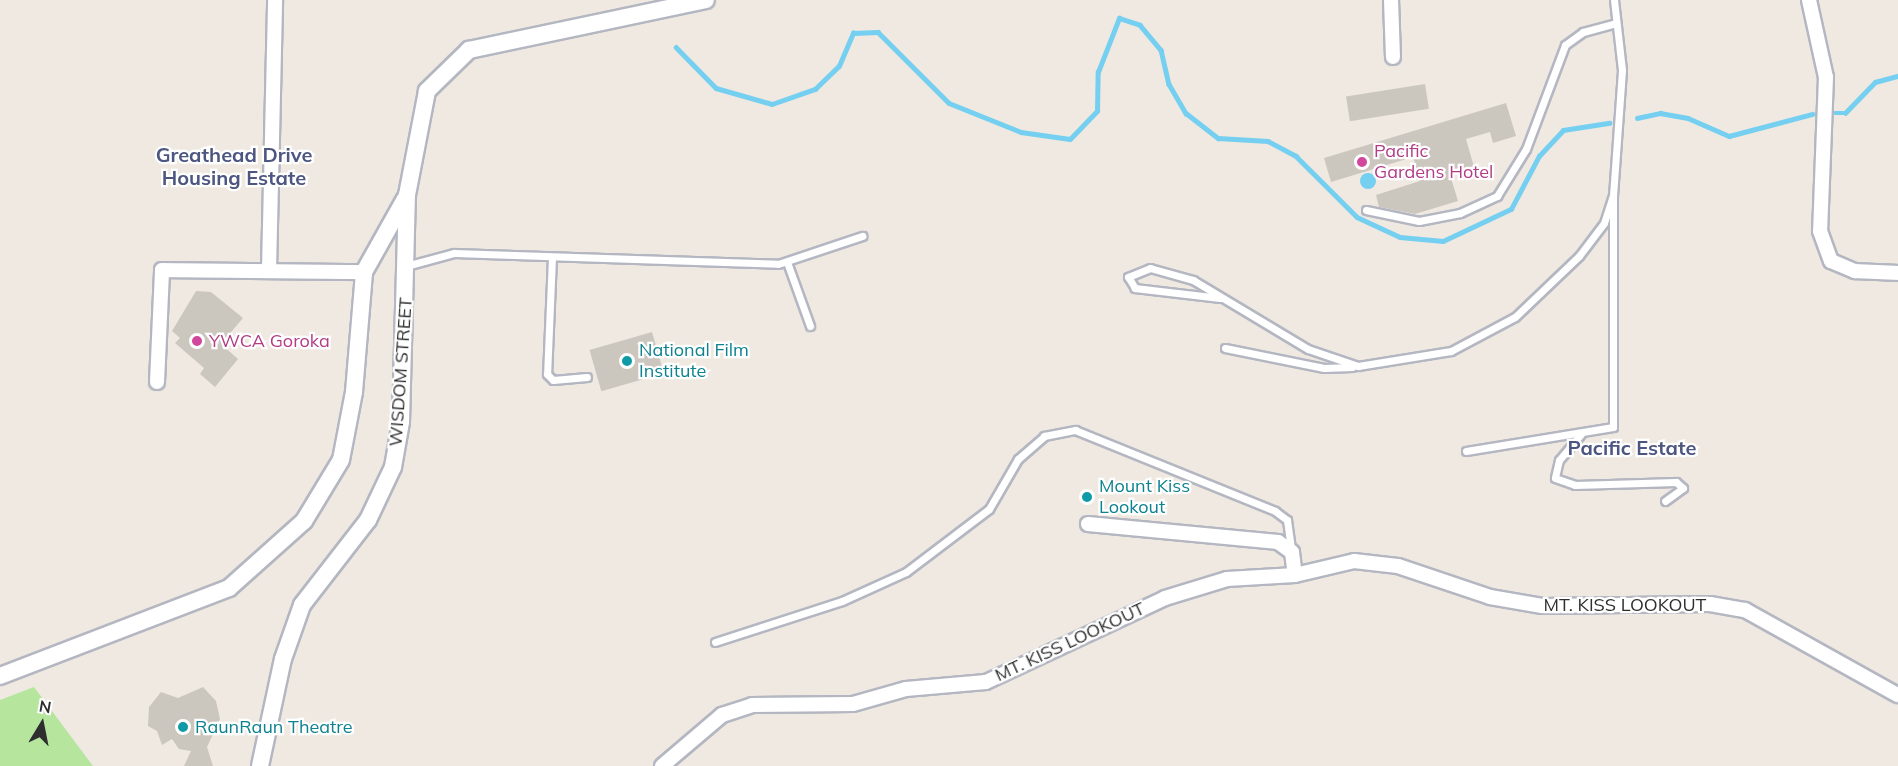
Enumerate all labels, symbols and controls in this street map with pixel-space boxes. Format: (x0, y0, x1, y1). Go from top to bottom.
place label: Pacific Gardens Hotel (1374, 141, 1493, 184)
district label: Greathead Drive Housing Estate (156, 143, 312, 190)
marker: Pacific Gardens Hotel (1355, 155, 1369, 169)
street label: WISDOM STREET (385, 297, 417, 447)
place label: YWCA Goroka (209, 330, 330, 352)
marker: YWCA Goroka (190, 334, 204, 348)
place label: National Film Institute (639, 340, 749, 382)
marker: National Film Institute (620, 354, 634, 368)
district label: Pacific Estate (1568, 435, 1696, 459)
place label: Mount Kiss Lookout (1099, 476, 1190, 518)
marker: Mount Kiss Lookout (1080, 490, 1094, 504)
street label: MT. KISS LOOKOUT (1544, 594, 1706, 616)
street label: MT. KISS LOOKOUT (992, 598, 1148, 686)
north arrow (12, 694, 72, 754)
text: N (37, 695, 53, 717)
place label: RaunRaun Theatre (195, 716, 353, 738)
marker: RaunRaun Theatre (176, 720, 190, 734)

